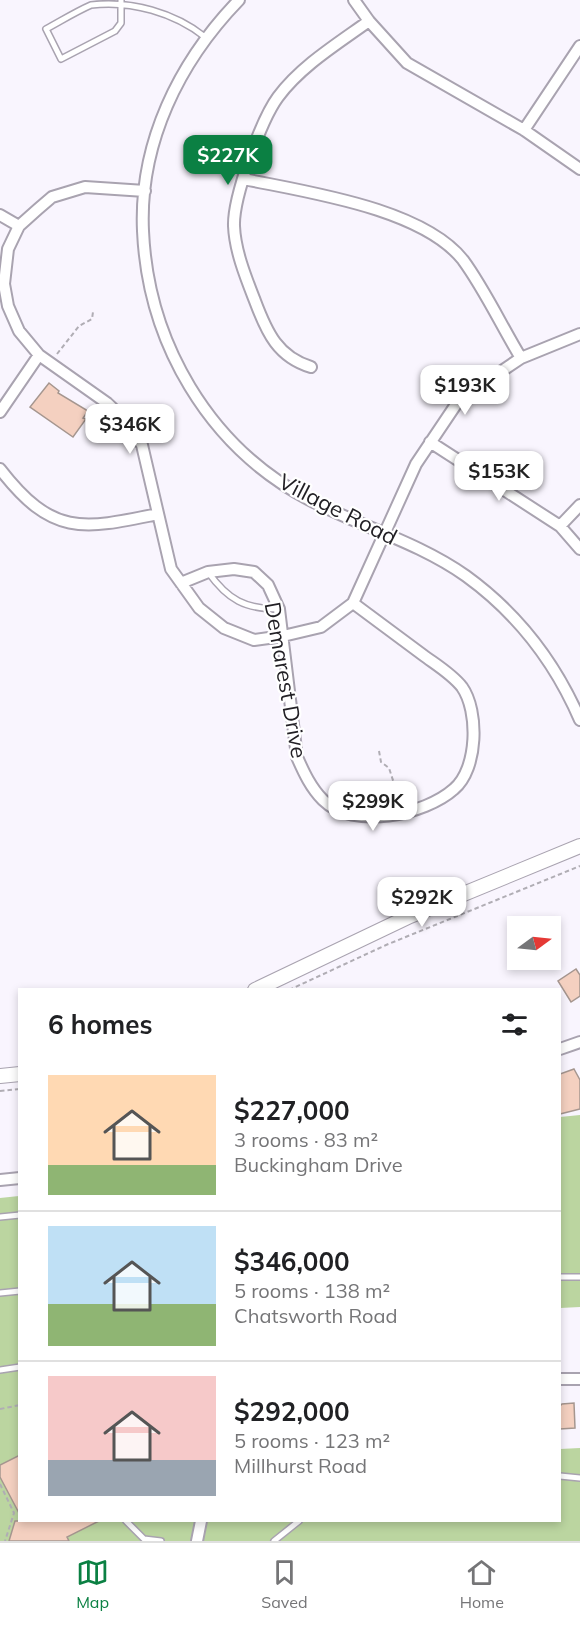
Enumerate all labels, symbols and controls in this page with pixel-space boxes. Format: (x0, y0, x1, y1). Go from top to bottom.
pin: $227K (186, 135, 270, 186)
text: $227K (197, 142, 259, 167)
pin: $193K (423, 365, 507, 416)
text: $193K (434, 372, 496, 397)
pin: $346K (88, 404, 172, 455)
text: $346K (99, 411, 161, 436)
pin: $153K (457, 451, 541, 502)
text: $153K (468, 458, 530, 483)
street label: Village Road (274, 467, 402, 551)
street label: Demarest Drive (258, 600, 314, 760)
pin: $299K (331, 781, 415, 832)
text: $299K (342, 788, 404, 813)
pin: $292K (380, 877, 464, 928)
text: $292K (391, 884, 453, 909)
north arrow (507, 916, 561, 970)
map controls (507, 916, 561, 970)
text: 6 homes (48, 1008, 152, 1041)
icon: filters (498, 1008, 531, 1041)
text: $227,000 (234, 1094, 350, 1127)
icon: home (96, 1099, 168, 1171)
text: 3 rooms · 83 m² (234, 1127, 378, 1152)
text: Buckingham Drive (234, 1152, 403, 1177)
text: $346,000 (234, 1245, 350, 1278)
icon: home (96, 1250, 168, 1322)
text: 5 rooms · 138 m² (234, 1278, 390, 1303)
text: Chatsworth Road (234, 1303, 398, 1328)
text: $292,000 (234, 1395, 350, 1428)
icon: home (96, 1400, 168, 1472)
text: 5 rooms · 123 m² (234, 1428, 390, 1453)
text: Millhurst Road (234, 1453, 367, 1478)
tab: Map (76, 1556, 109, 1612)
tab: Saved (261, 1556, 308, 1612)
tab: Home (460, 1556, 504, 1612)

